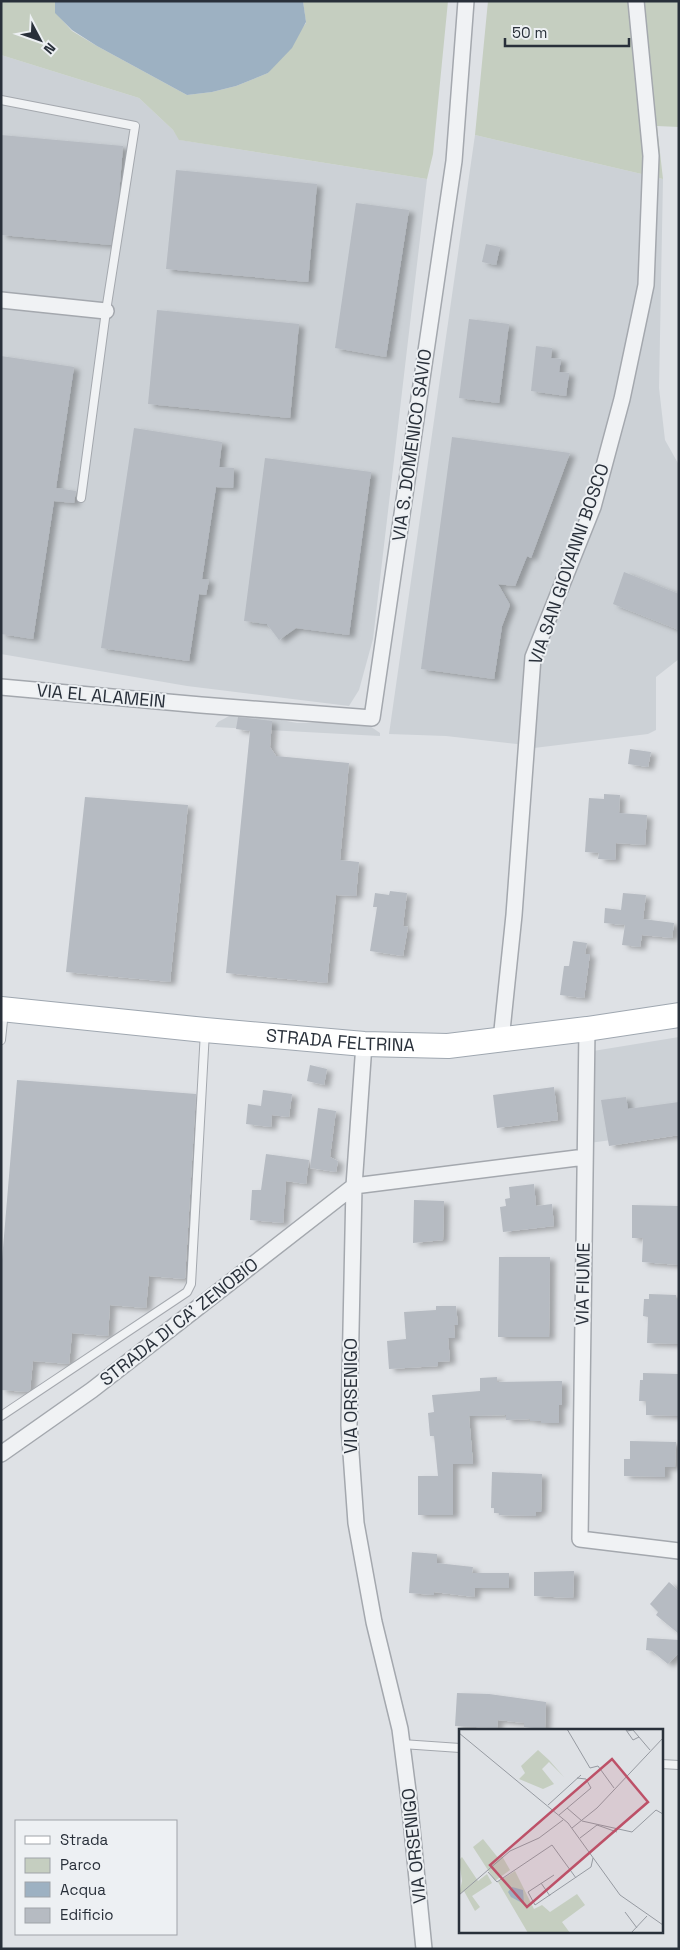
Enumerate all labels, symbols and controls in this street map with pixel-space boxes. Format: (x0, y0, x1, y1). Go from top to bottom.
north arrow (15, 15, 65, 65)
scale bar (505, 15, 629, 47)
text: 50 m (512, 23, 547, 42)
text: N (40, 39, 60, 58)
street label: VIA S. DOMENICO SAVIO (387, 347, 436, 543)
street label: VIA SAN GIOVANNI BOSCO (523, 460, 614, 667)
street label: VIA EL ALAMEIN (35, 678, 167, 713)
street label: STRADA FELTRINA (265, 1023, 415, 1056)
street label: VIA FIUME (570, 1242, 595, 1326)
street label: STRADA DI CA' ZENOBIO (95, 1253, 263, 1391)
street label: VIA ORSENIGO (339, 1338, 362, 1454)
inset map (459, 1729, 662, 1932)
street label: VIA ORSENIGO (396, 1787, 431, 1905)
legend (15, 1820, 178, 1935)
text: Strada (60, 1830, 109, 1849)
text: Parco (60, 1855, 101, 1874)
text: Acqua (60, 1880, 106, 1899)
text: Edificio (60, 1905, 114, 1924)

